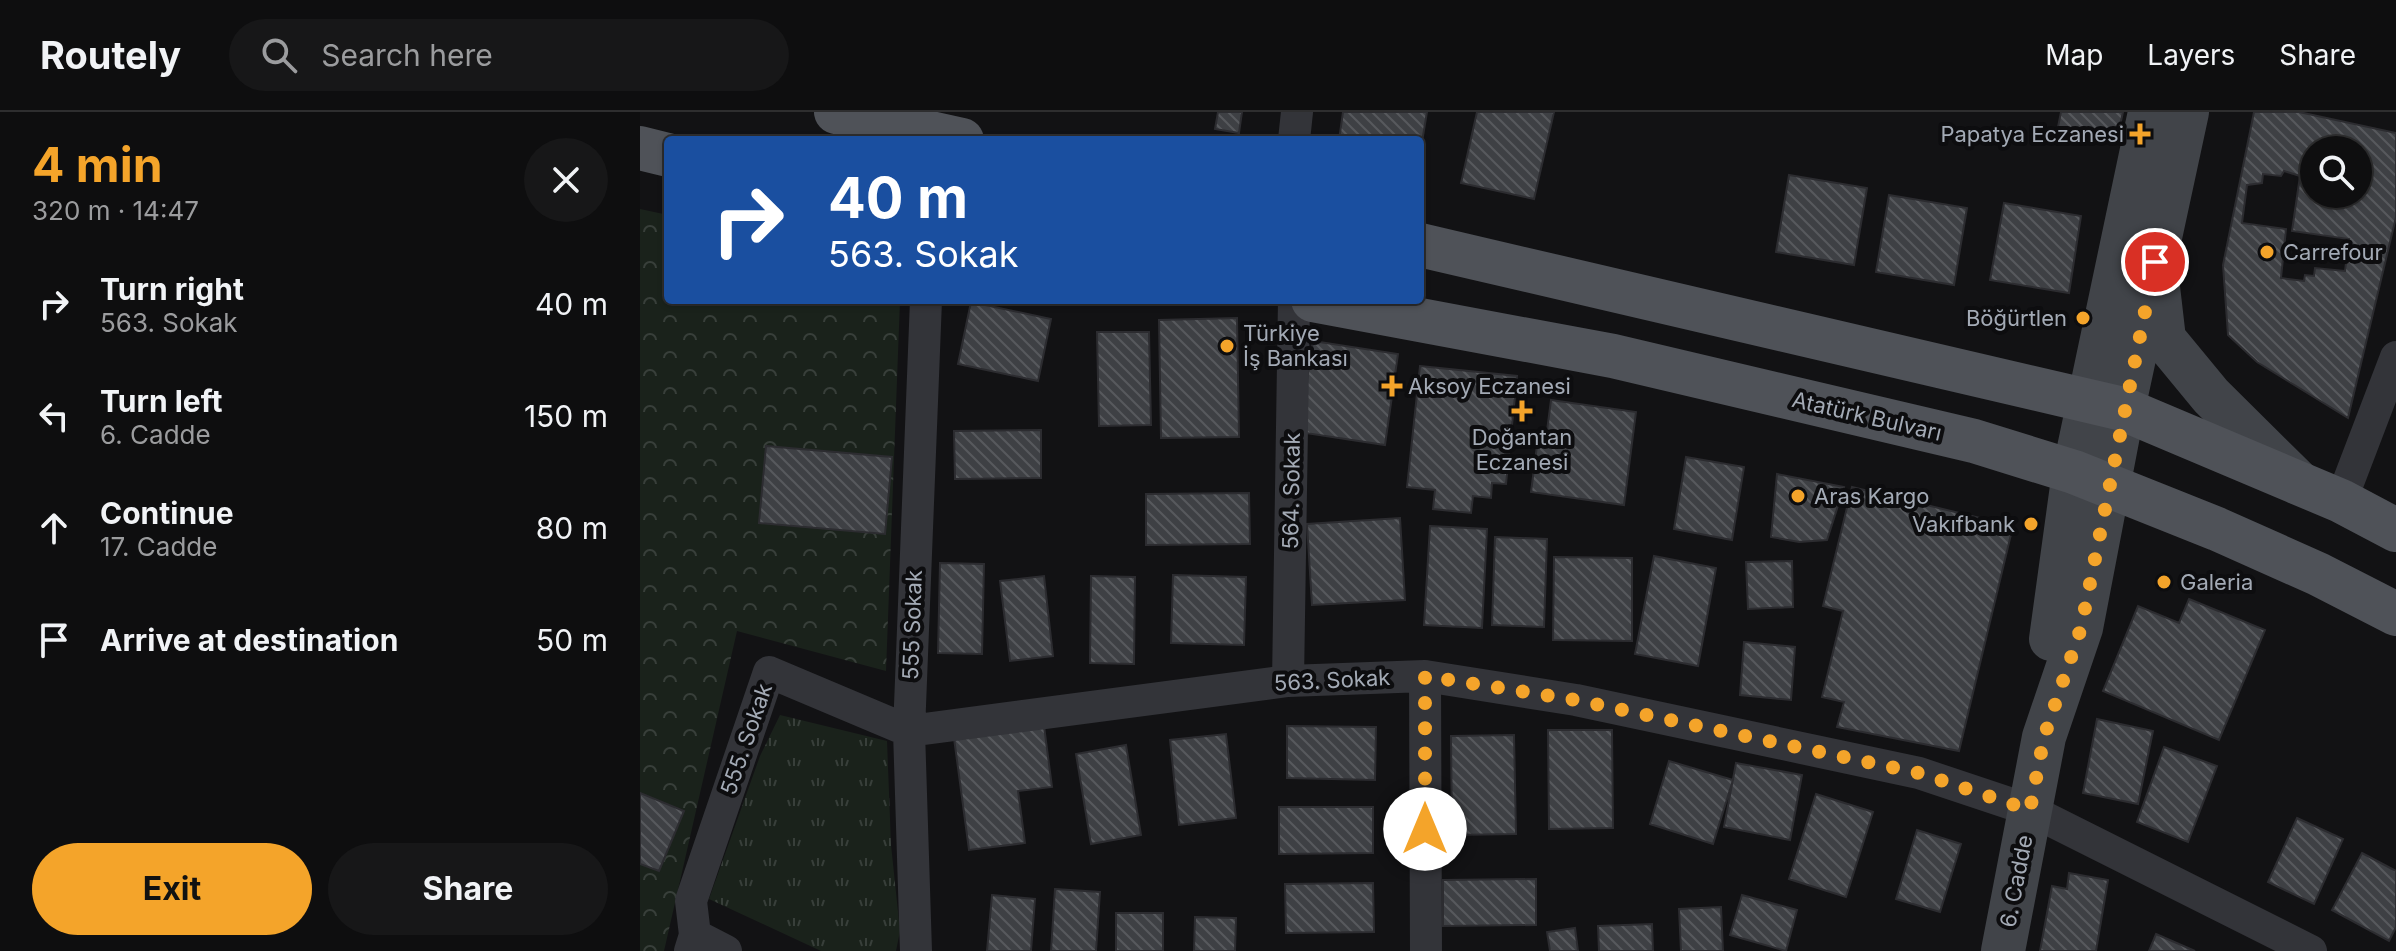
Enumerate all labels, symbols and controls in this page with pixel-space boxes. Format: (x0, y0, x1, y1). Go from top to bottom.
search box (229, 19, 789, 91)
text: Routely (40, 32, 181, 78)
icon: search (257, 33, 301, 77)
text: Search here (321, 37, 493, 73)
text: Map (2045, 38, 2103, 72)
text: Layers (2147, 38, 2235, 72)
text: Share (2279, 38, 2356, 72)
place label: Papatya Eczanesi (1940, 121, 2124, 147)
marker: Papatya Eczanesi (2131, 125, 2149, 143)
text: 4 min (32, 135, 163, 194)
map controls (2300, 136, 2372, 208)
button: search (2300, 136, 2372, 208)
button: close (524, 138, 608, 222)
text: 40 m (828, 164, 968, 232)
icon: right (696, 168, 800, 272)
text: 320 m · 14:47 (32, 195, 199, 226)
pin (2121, 228, 2189, 296)
text: 563. Sokak (828, 232, 1019, 276)
place label: Carrefour (2283, 239, 2383, 265)
icon: arrive (2133, 240, 2177, 284)
marker: Carrefour (2258, 243, 2276, 261)
text: Turn right (100, 271, 244, 307)
icon: right (32, 282, 76, 326)
text: 40 m (535, 286, 608, 322)
place label: Böğürtlen (1966, 305, 2067, 331)
text: 563. Sokak (100, 307, 238, 338)
marker: Böğürtlen (2074, 309, 2092, 327)
place label: Türkiye İş Bankası (1243, 320, 1348, 371)
marker: Türkiye İş Bankası (1218, 337, 1236, 355)
place label: Aksoy Eczanesi (1408, 373, 1571, 399)
marker: Aksoy Eczanesi (1383, 377, 1401, 395)
text: Turn left (100, 383, 222, 419)
street label: Atatürk Bulvarı (1790, 386, 1944, 446)
icon: left (32, 394, 76, 438)
text: 150 m (524, 398, 608, 434)
marker: Doğantan Eczanesi (1513, 402, 1531, 420)
text: 6. Cadde (100, 419, 211, 450)
place label: Doğantan Eczanesi (1472, 424, 1572, 475)
street label: 564. Sokak (1277, 432, 1305, 550)
place label: Aras Kargo (1814, 483, 1929, 509)
marker: Aras Kargo (1789, 487, 1807, 505)
text: Continue (100, 495, 234, 531)
icon: ahead (32, 506, 76, 550)
text: 80 m (536, 510, 608, 546)
place label: Vakıfbank (1912, 511, 2015, 537)
marker: Vakıfbank (2022, 515, 2040, 533)
text: 17. Cadde (100, 531, 217, 562)
place label: Galeria (2180, 569, 2253, 595)
street label: 555 Sokak (897, 570, 927, 680)
marker: Galeria (2155, 573, 2173, 591)
icon: arrive (32, 618, 76, 662)
text: Arrive at destination (100, 622, 398, 658)
text: 50 m (536, 622, 608, 658)
street label: 563. Sokak (1273, 664, 1391, 696)
street label: 555. Sokak (715, 680, 777, 798)
position arrow (1383, 787, 1467, 871)
street label: 6. Cadde (1994, 833, 2038, 929)
button: Exit (32, 843, 312, 935)
button: Share (328, 843, 608, 935)

